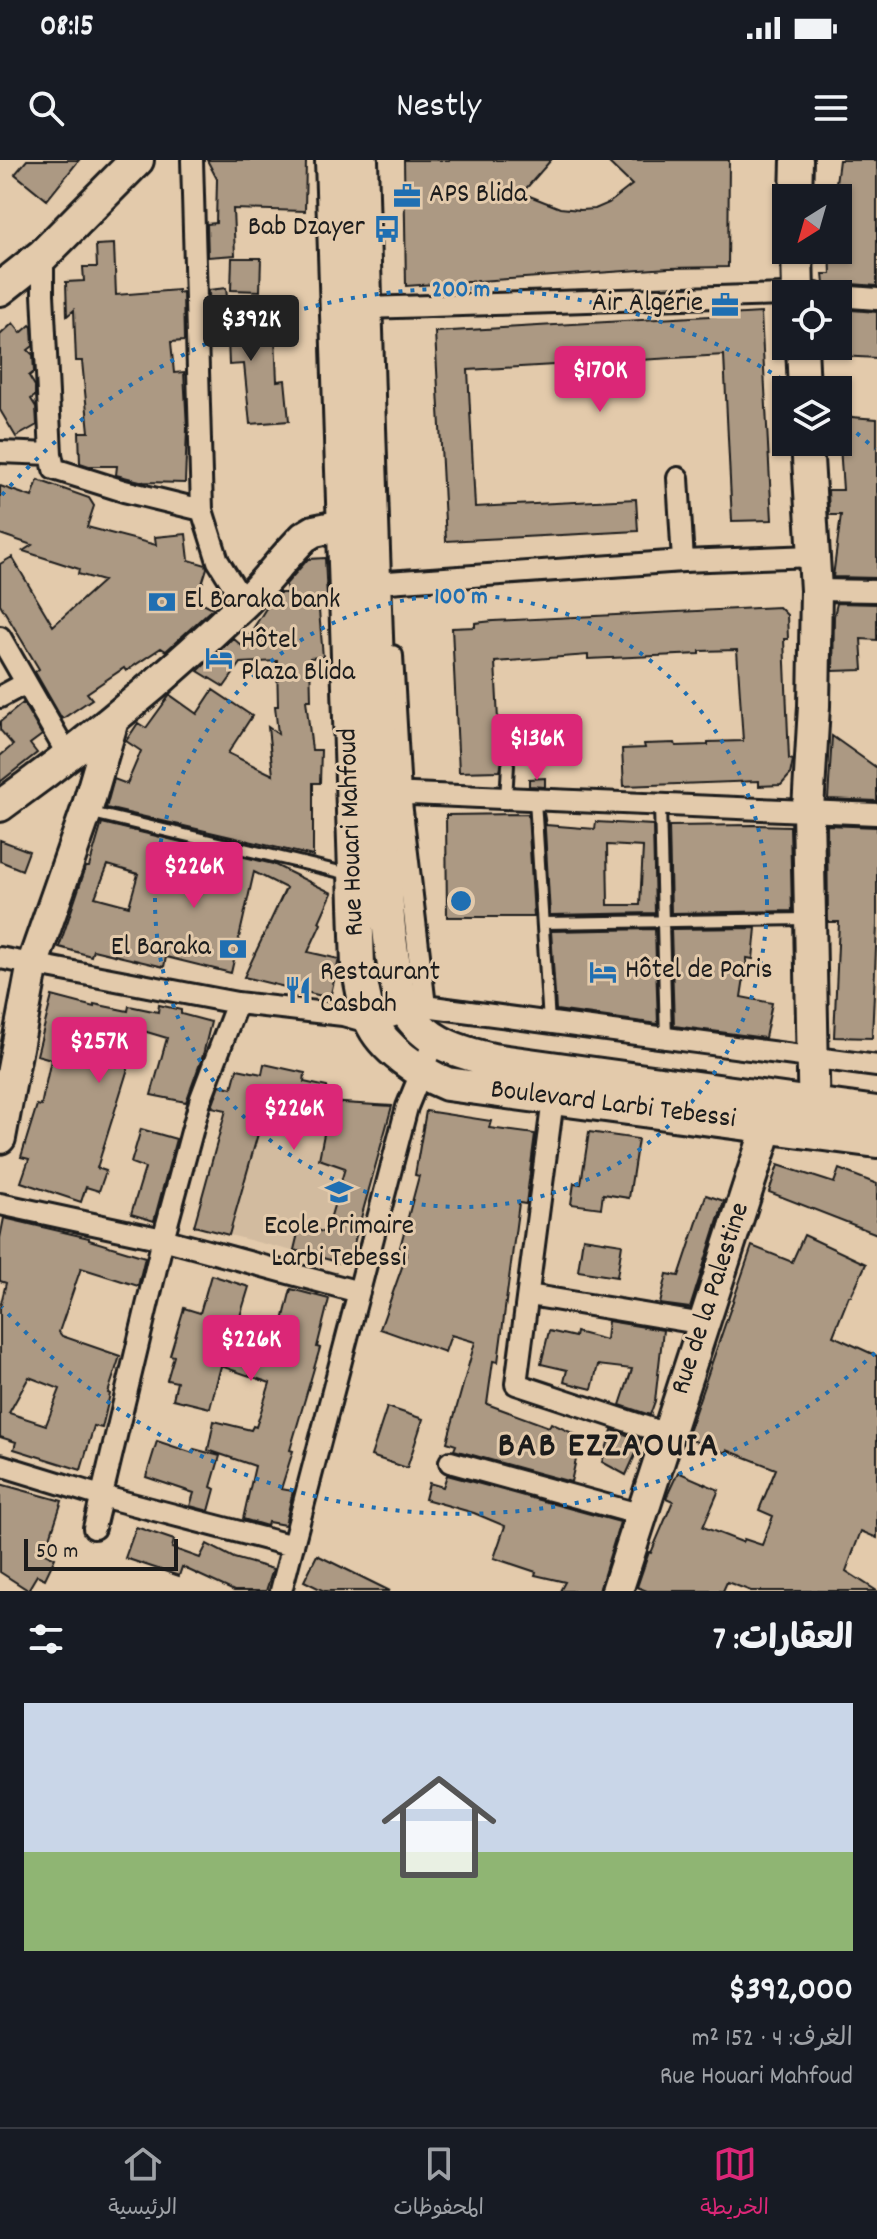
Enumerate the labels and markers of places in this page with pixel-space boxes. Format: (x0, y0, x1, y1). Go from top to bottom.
place label: APS Blida (429, 176, 528, 216)
office icon: APS Blida (392, 181, 422, 211)
place label: Bab Dzayer (248, 209, 366, 249)
bus stop icon: Bab Dzayer (372, 214, 402, 244)
place label: Air Algérie (592, 285, 703, 325)
office icon: Air Algérie (710, 290, 740, 320)
pin: $392K (195, 295, 307, 363)
pin: $170K (544, 346, 656, 414)
place label: El Baraka bank (184, 582, 340, 622)
bank icon: El Baraka bank (147, 587, 177, 617)
place label: Hôtel Plaza Blida (241, 622, 356, 694)
hotel icon: Hôtel Plaza Blida (204, 643, 234, 673)
pin: $136K (481, 714, 593, 782)
pin: $226K (138, 842, 250, 910)
centre of rings (447, 887, 475, 915)
place label: El Baraka (111, 929, 212, 969)
bank icon: El Baraka (218, 934, 248, 964)
place label: Hôtel de Paris (625, 952, 773, 992)
place label: Restaurant Casbah (320, 954, 440, 1026)
hotel icon: Hôtel de Paris (588, 957, 618, 987)
restaurant icon: Restaurant Casbah (283, 975, 313, 1005)
pin: $257K (43, 1017, 155, 1085)
pin: $226K (238, 1084, 350, 1152)
school or university icon: Ecole Primaire Larbi Tebessi (324, 1177, 354, 1207)
place label: Ecole Primaire Larbi Tebessi (264, 1208, 414, 1280)
pin: $226K (195, 1315, 307, 1383)

